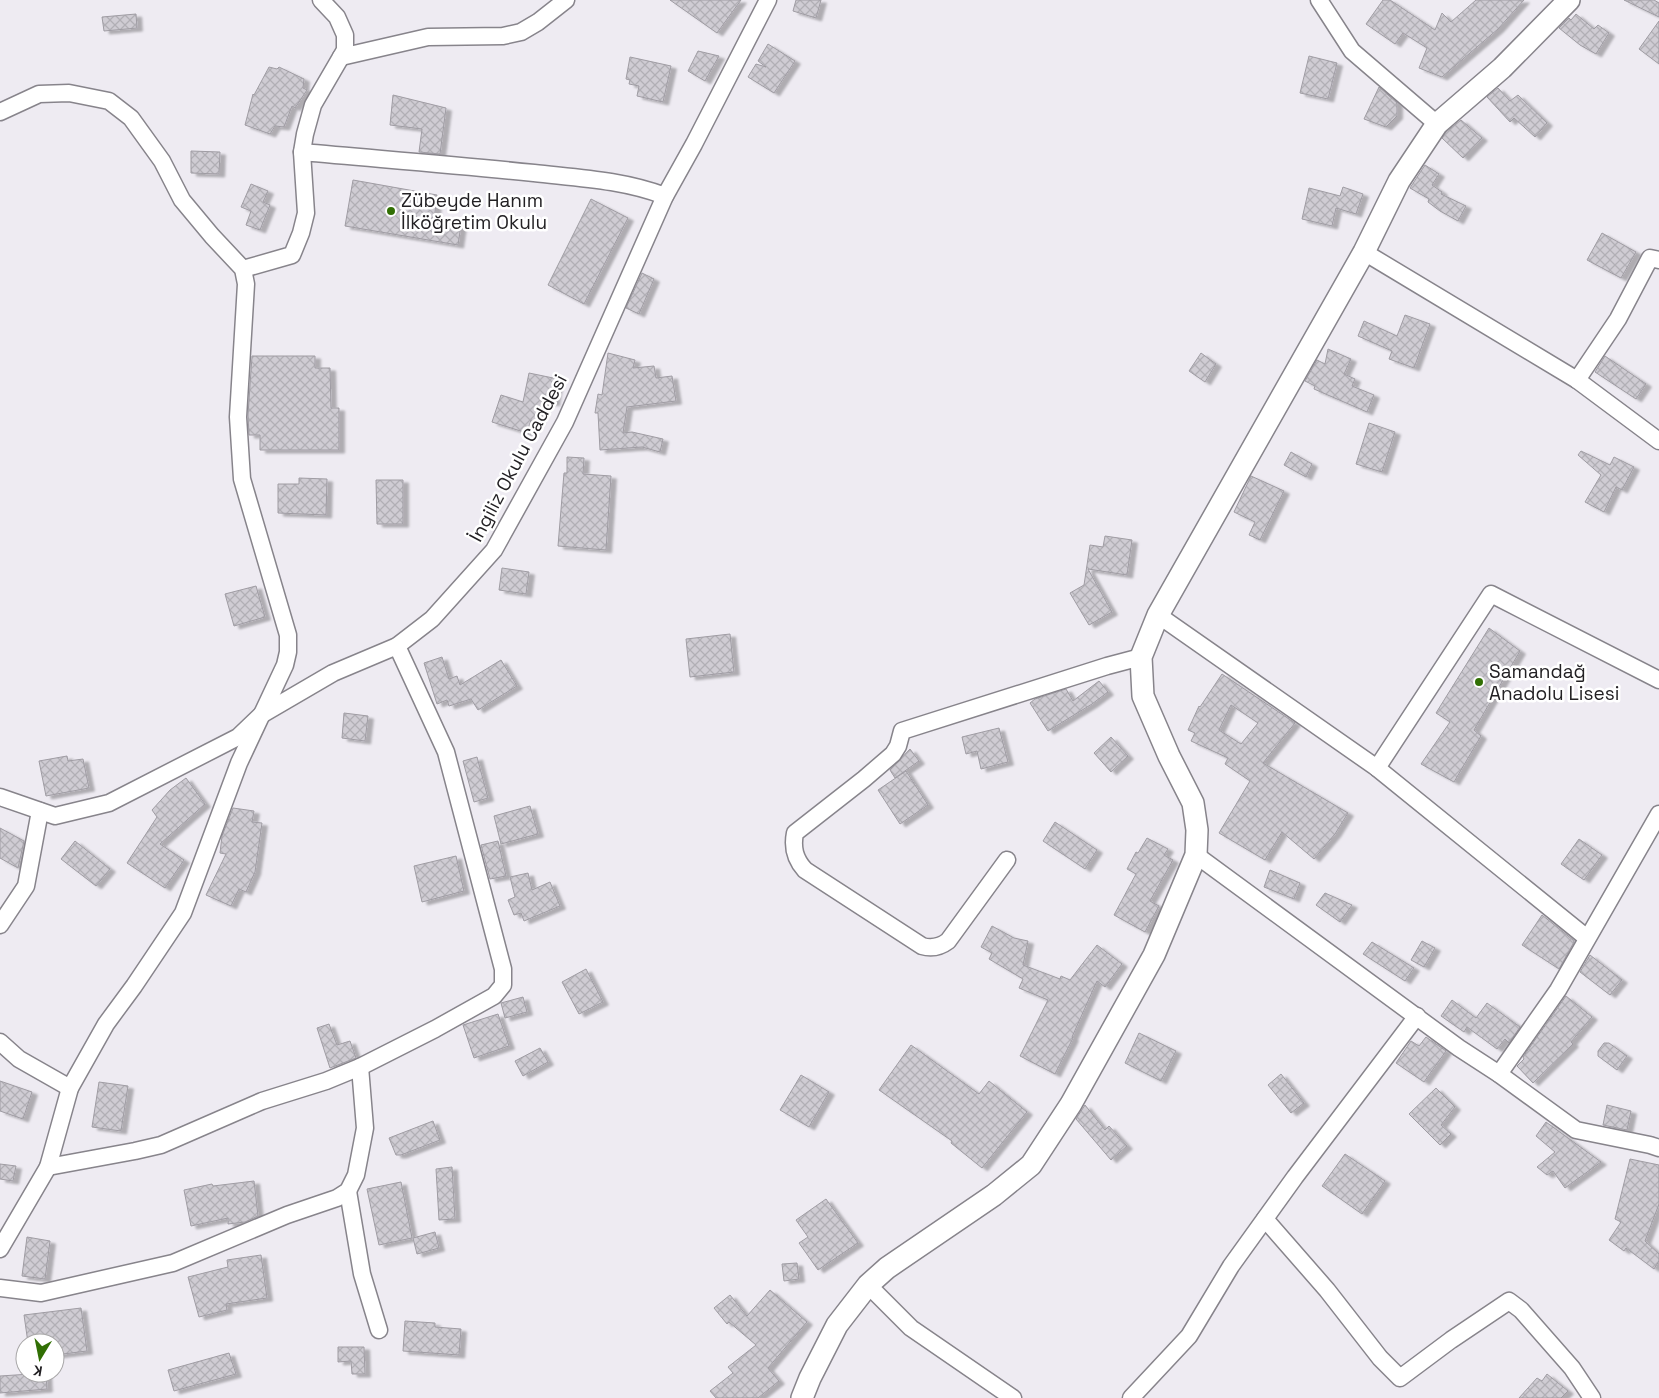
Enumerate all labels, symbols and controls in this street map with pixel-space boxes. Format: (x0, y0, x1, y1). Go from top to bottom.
place label: Zübeyde Hanım İlköğretim Okulu (401, 188, 547, 235)
marker: Zübeyde Hanım İlköğretim Okulu (385, 205, 397, 217)
street label: İngiliz Okulu Caddesi (463, 370, 573, 546)
place label: Samandağ Anadolu Lisesi (1489, 659, 1619, 706)
marker: Samandağ Anadolu Lisesi (1473, 676, 1485, 688)
north arrow (15, 1333, 65, 1383)
text: K (32, 1361, 44, 1380)

